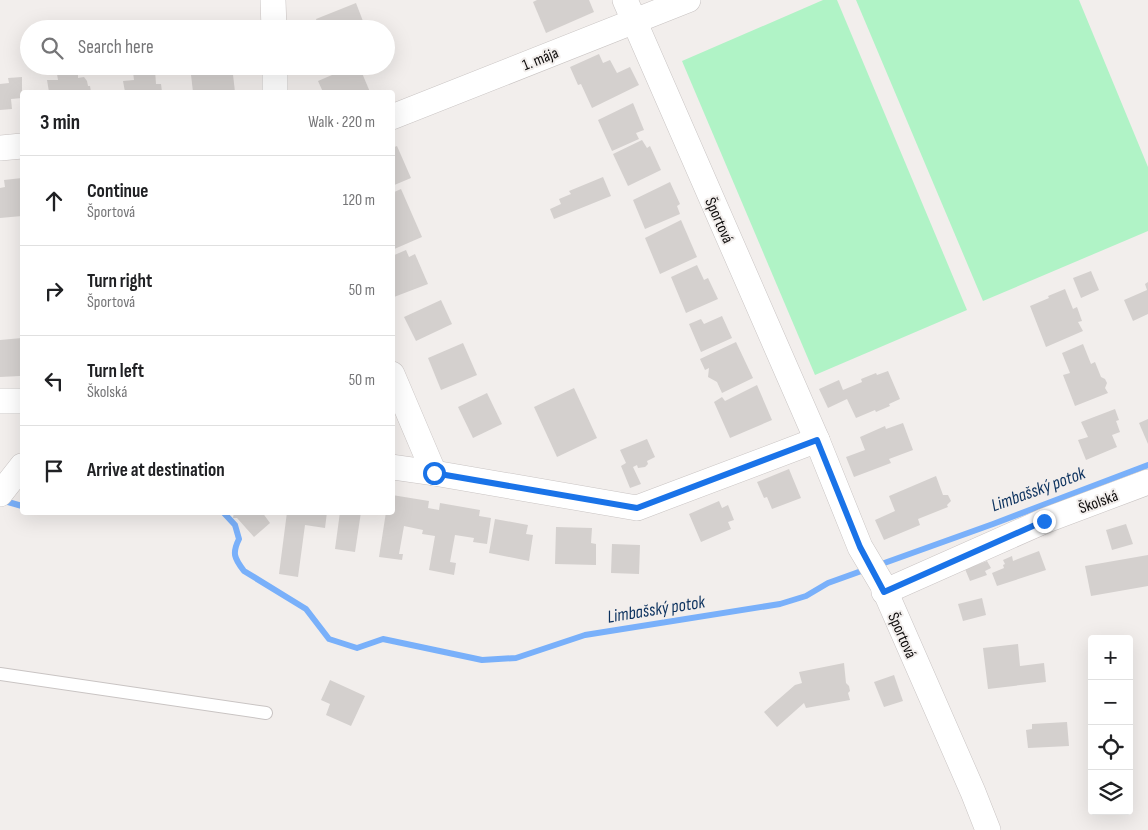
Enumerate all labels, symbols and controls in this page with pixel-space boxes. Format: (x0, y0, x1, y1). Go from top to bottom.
search box (20, 20, 395, 75)
icon: search (38, 34, 66, 62)
text: Search here (78, 36, 154, 59)
street label: 1. mája (520, 44, 561, 75)
text: 3 min (40, 110, 80, 135)
text: Walk · 220 m (308, 113, 375, 132)
text: Continue (87, 180, 148, 203)
icon: ahead (40, 187, 68, 215)
text: 120 m (343, 191, 375, 210)
street label: Športová (700, 195, 737, 247)
text: Športová (87, 203, 135, 222)
text: Turn right (87, 270, 152, 293)
icon: right (40, 277, 68, 305)
text: 50 m (349, 281, 375, 300)
text: Športová (87, 293, 135, 312)
text: Turn left (87, 360, 144, 383)
icon: left (40, 367, 68, 395)
text: 50 m (349, 371, 375, 390)
text: Školská (87, 383, 127, 402)
icon: arrive (40, 457, 68, 485)
text: Arrive at destination (87, 459, 225, 482)
route start (423, 462, 446, 485)
water label: Limbašský potok (988, 462, 1089, 516)
street label: Školská (1076, 487, 1121, 518)
route end (1033, 510, 1056, 533)
water label: Limbašský potok (606, 591, 708, 628)
street label: Športová (883, 610, 920, 662)
map controls (1088, 635, 1133, 815)
button: + (1088, 635, 1133, 680)
button: − (1088, 680, 1133, 725)
button: locate (1088, 725, 1133, 770)
button: layers (1088, 770, 1133, 815)

